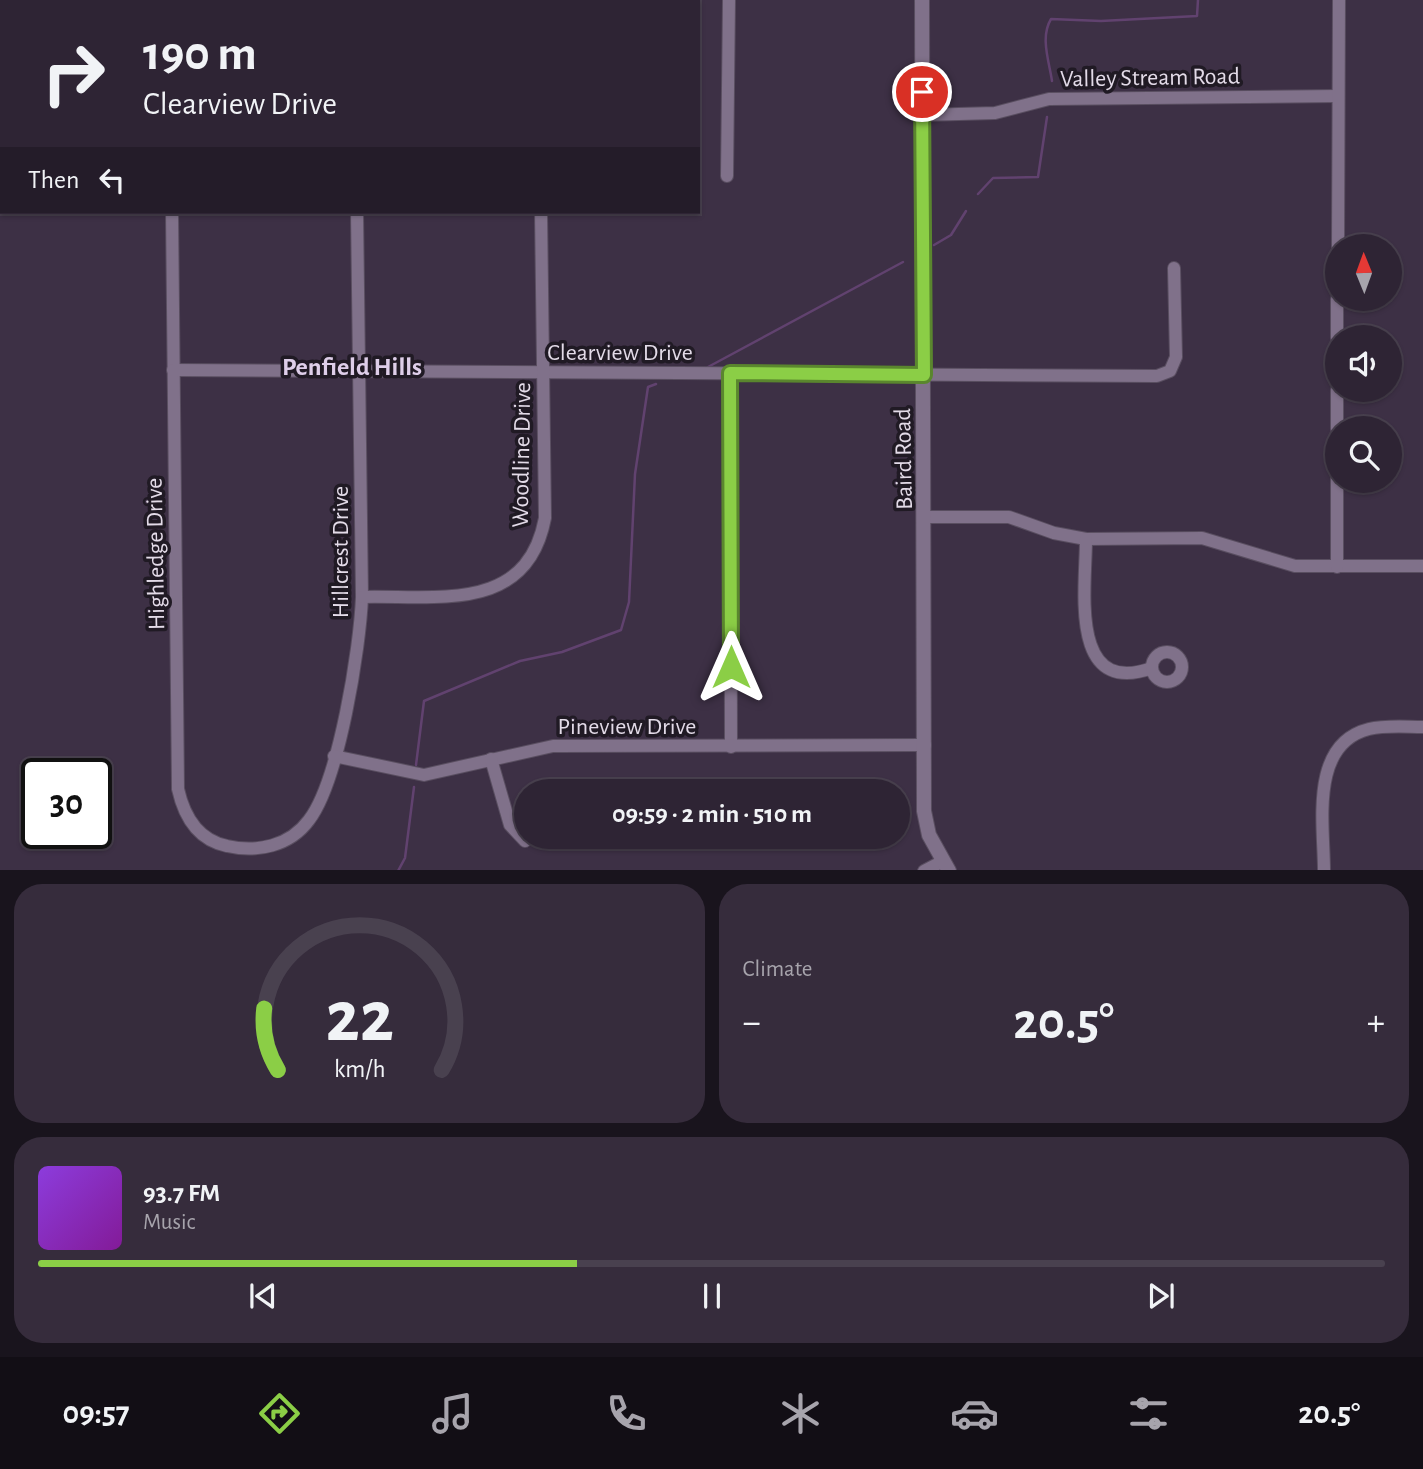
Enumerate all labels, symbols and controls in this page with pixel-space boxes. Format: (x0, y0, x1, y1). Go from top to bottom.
icon: right (28, 28, 119, 119)
text: 190 m (143, 30, 257, 79)
pin (892, 62, 952, 122)
street label: Valley Stream Road (1060, 64, 1240, 92)
icon: arrive (903, 73, 941, 111)
text: Clearview Drive (143, 88, 337, 120)
icon: left (93, 161, 131, 199)
text: Then (28, 167, 79, 193)
north arrow (1325, 234, 1402, 312)
map controls (1325, 234, 1402, 493)
button: sound (1325, 325, 1402, 402)
street label: Clearview Drive (547, 341, 693, 365)
district label: Penfield Hills (282, 354, 422, 380)
street label: Woodline Drive (509, 382, 535, 528)
street label: Baird Road (891, 408, 917, 510)
button: search (1325, 416, 1402, 493)
street label: Highledge Drive (143, 478, 169, 630)
street label: Hillcrest Drive (329, 486, 353, 618)
position arrow (694, 630, 768, 704)
street label: Pineview Drive (558, 715, 696, 739)
speed limit sign: 30 (21, 758, 112, 849)
text: 09:59 · 2 min · 510 m (612, 801, 812, 827)
text: Climate (743, 958, 812, 981)
text: 22 (325, 982, 394, 1055)
text: 20.5° (1013, 996, 1114, 1048)
text: − (743, 1004, 761, 1042)
text: + (1367, 1004, 1385, 1042)
text: km/h (333, 1056, 385, 1081)
text: 93.7 FM (143, 1180, 220, 1206)
text: Music (143, 1211, 195, 1234)
icon: previous (244, 1277, 282, 1315)
icon: pause (693, 1277, 731, 1315)
icon: next (1142, 1277, 1180, 1315)
icon: directions (255, 1389, 304, 1438)
icon: music (428, 1389, 477, 1438)
icon: phone (602, 1389, 651, 1438)
icon: climate (776, 1389, 825, 1438)
icon: car (950, 1389, 999, 1438)
icon: filters (1124, 1389, 1173, 1438)
text: 09:57 (62, 1397, 130, 1429)
text: 20.5° (1298, 1397, 1360, 1429)

